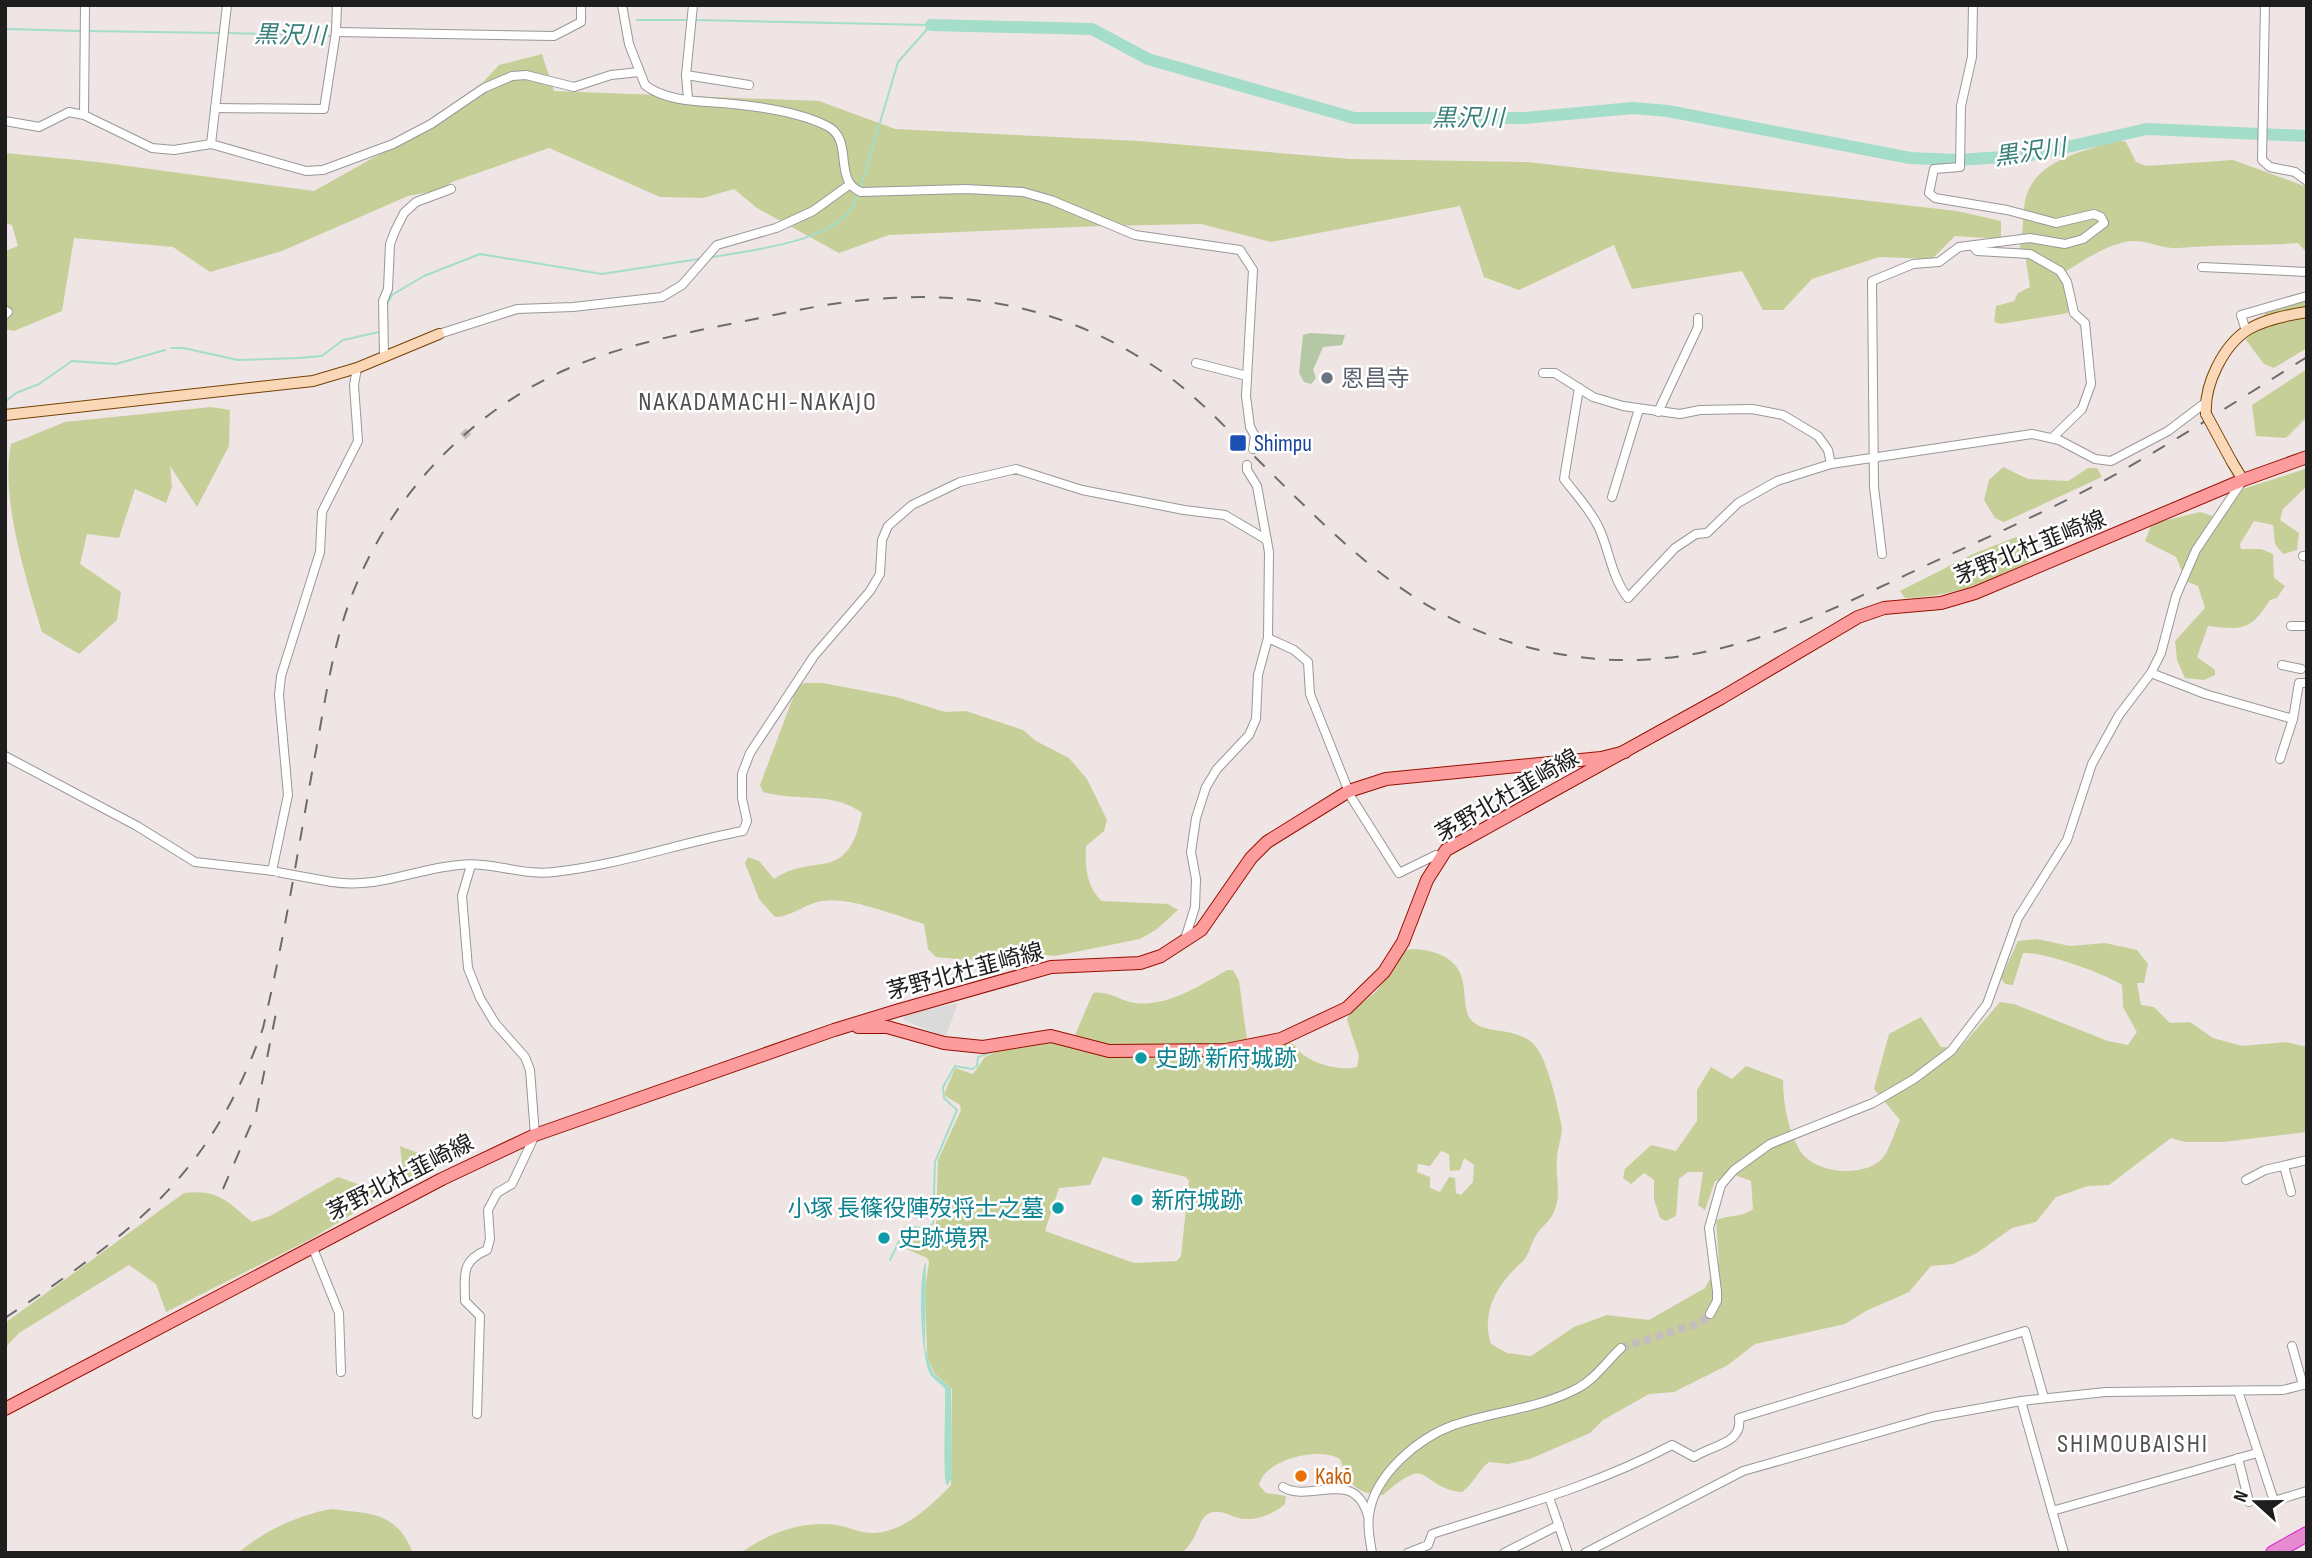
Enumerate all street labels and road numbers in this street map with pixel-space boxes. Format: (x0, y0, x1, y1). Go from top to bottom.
street label: 茅野北杜韮崎線 (1950, 505, 2110, 591)
street label: 茅野北杜韮崎線 (1431, 743, 1584, 848)
street label: 茅野北杜韮崎線 (884, 938, 1047, 1006)
street label: 茅野北杜韮崎線 (322, 1129, 479, 1227)

